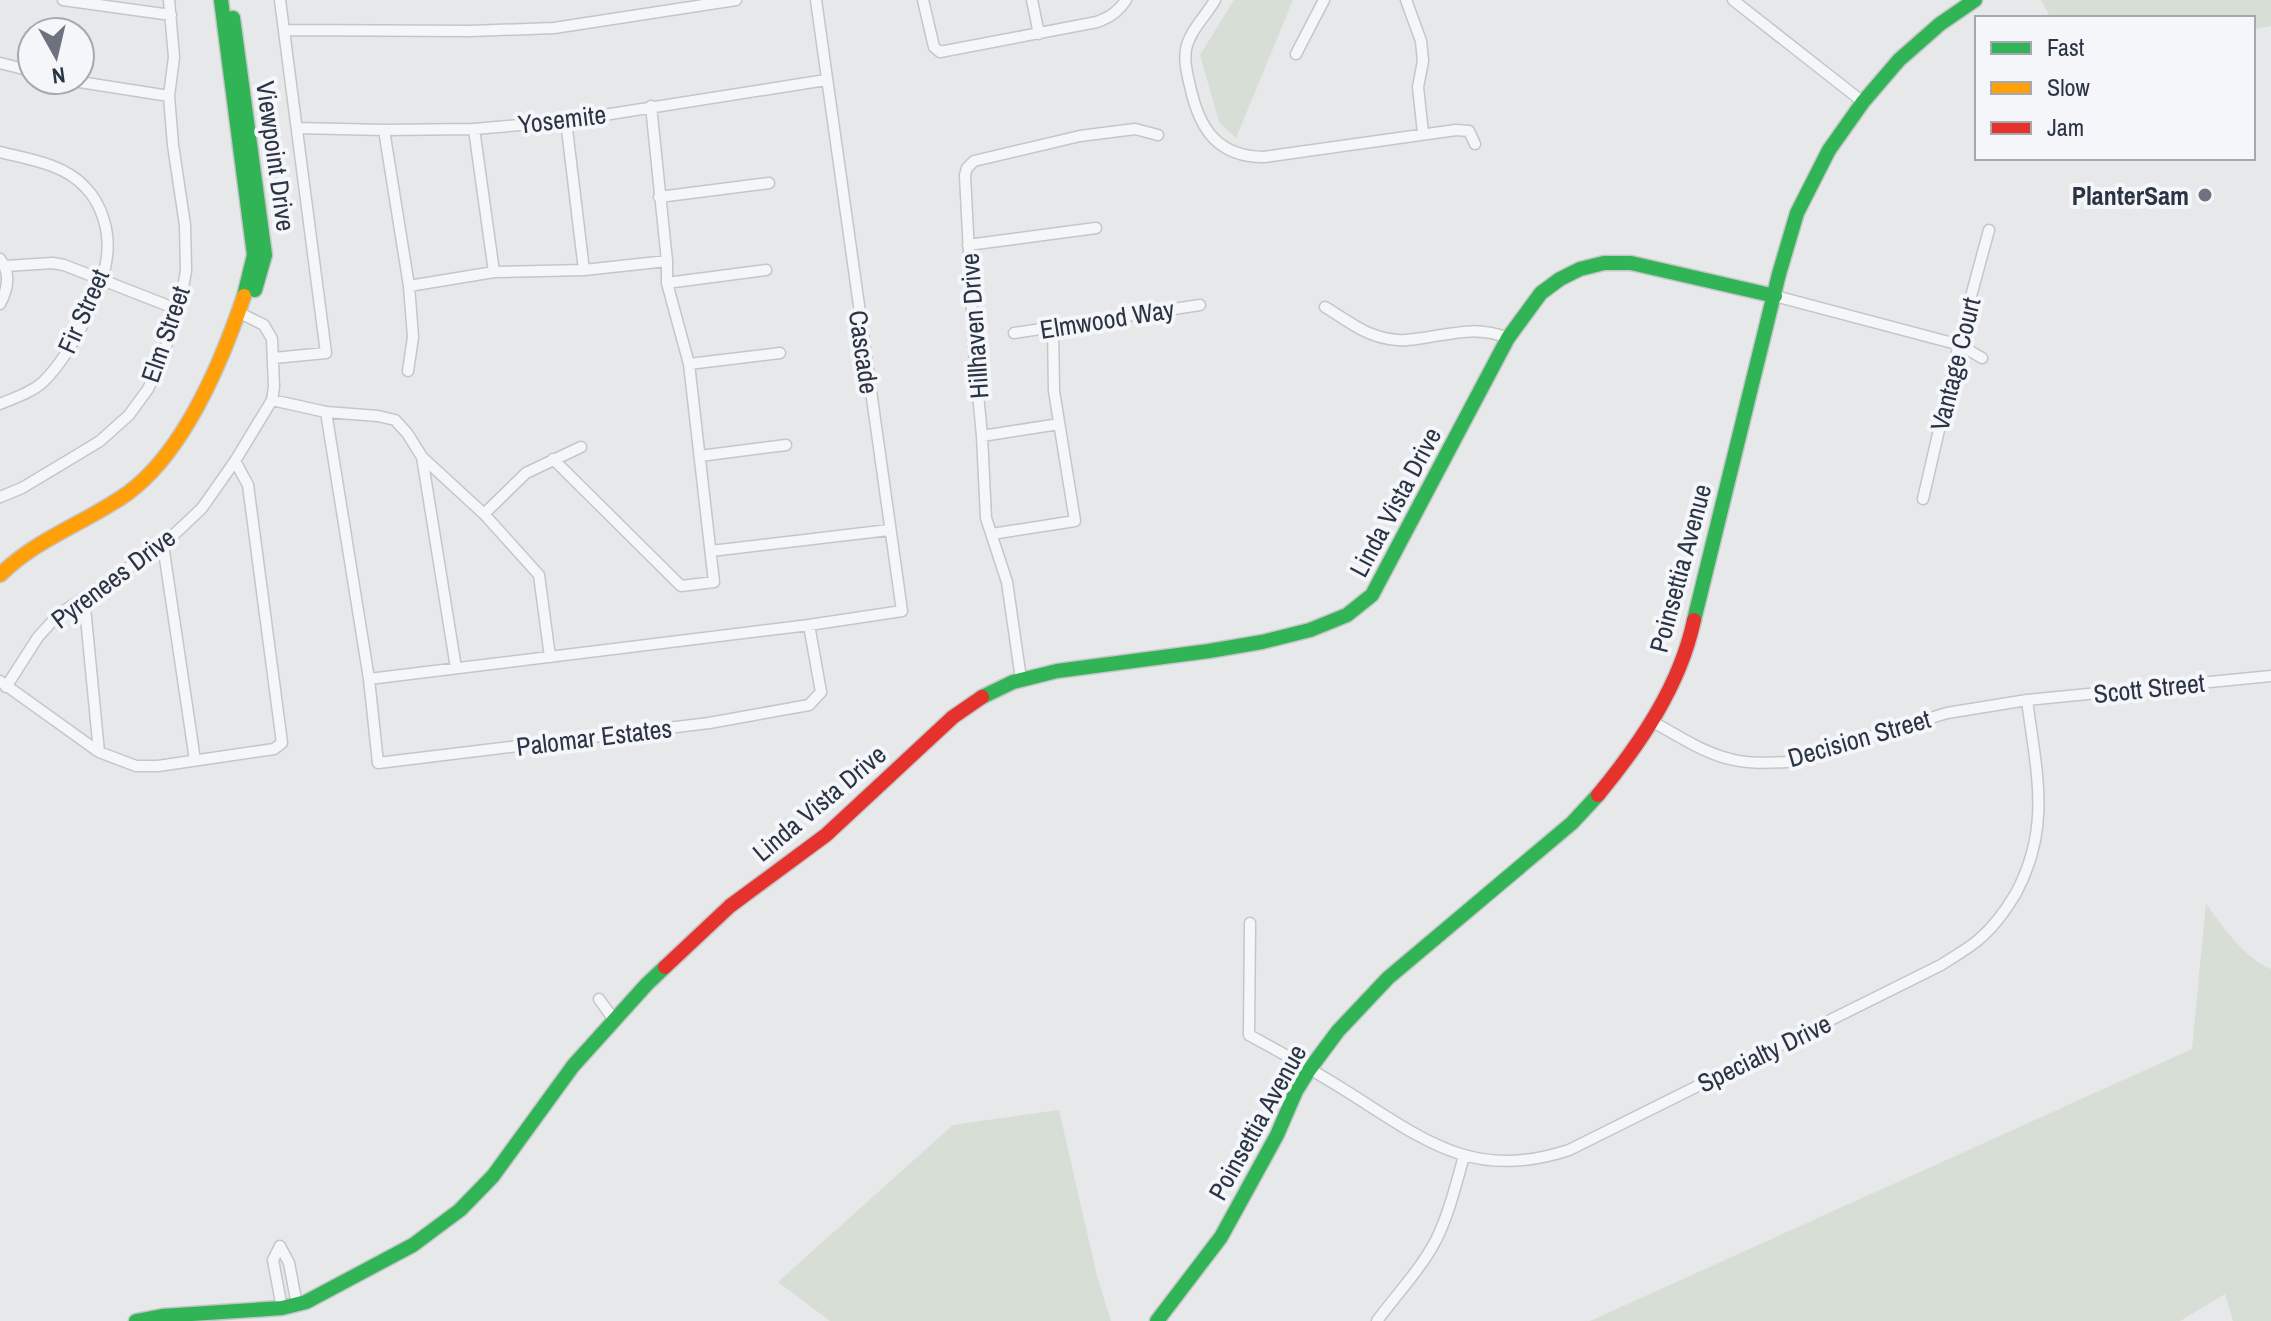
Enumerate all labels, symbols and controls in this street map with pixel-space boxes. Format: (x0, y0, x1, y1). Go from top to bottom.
north arrow (16, 16, 96, 96)
legend (1975, 16, 2255, 160)
text: Fast (2047, 31, 2085, 63)
text: N (50, 60, 67, 92)
text: Slow (2047, 71, 2090, 103)
street label: Viewpoint Drive (248, 79, 304, 233)
street label: Yosemite (516, 96, 608, 142)
text: Jam (2047, 111, 2084, 143)
place label: PlanterSam (2072, 178, 2189, 213)
marker: PlanterSam (2196, 186, 2214, 204)
street label: Hillhaven Drive (951, 252, 997, 400)
street label: Fir Street (49, 263, 117, 359)
street label: Elm Street (132, 281, 198, 387)
street label: Elmwood Way (1037, 291, 1177, 347)
street label: Vantage Court (1922, 294, 1988, 434)
street label: Cascade (841, 308, 887, 396)
street label: Linda Vista Drive (1341, 421, 1449, 583)
street label: Poinsettia Avenue (1641, 480, 1719, 656)
street label: Pyrenees Drive (44, 520, 182, 636)
street label: Scott Street (2092, 665, 2206, 711)
street label: Decision Street (1784, 701, 1935, 775)
street label: Palomar Estates (514, 710, 674, 764)
street label: Linda Vista Drive (745, 737, 893, 869)
street label: Specialty Drive (1691, 1006, 1837, 1100)
street label: Poinsettia Avenue (1200, 1038, 1314, 1206)

